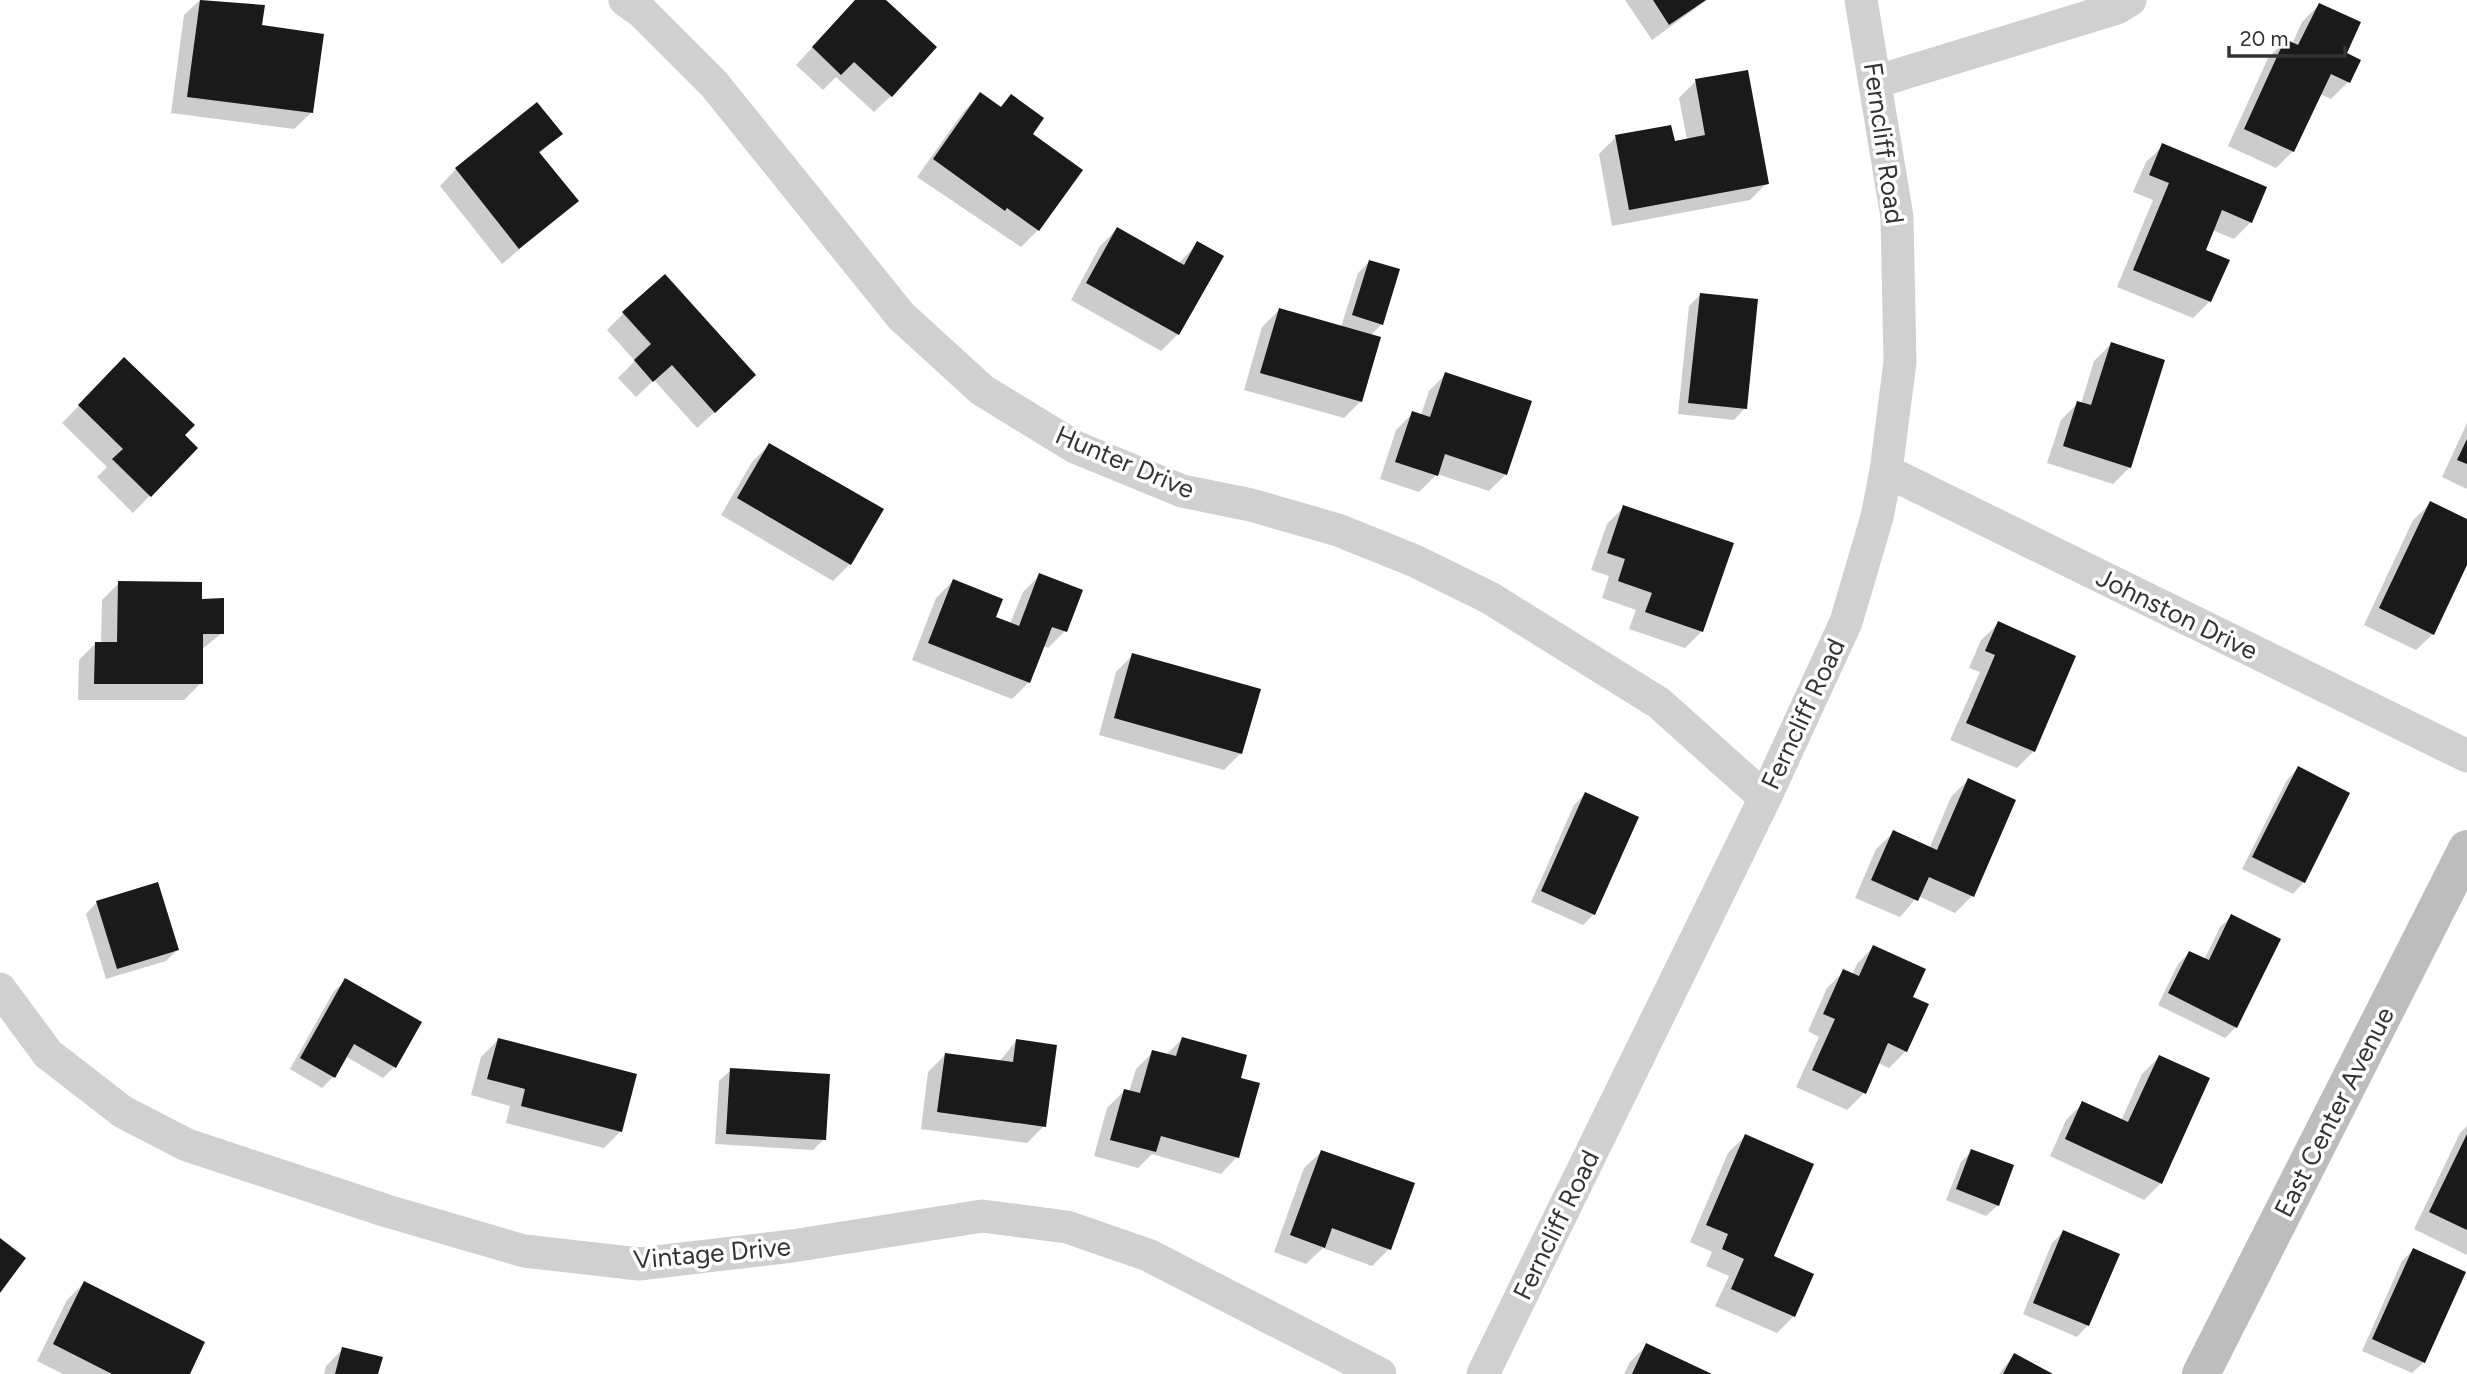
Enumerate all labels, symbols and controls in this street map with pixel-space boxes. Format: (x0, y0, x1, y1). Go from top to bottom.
scale bar (2229, 14, 2344, 58)
text: 20 m (2240, 26, 2288, 51)
street label: Ferncliff Road (1857, 60, 1911, 226)
street label: Hunter Drive (1051, 418, 1199, 506)
street label: Johnston Drive (2091, 561, 2263, 667)
street label: Ferncliff Road (1754, 633, 1852, 795)
street label: East Center Avenue (2267, 1002, 2401, 1222)
street label: Ferncliff Road (1506, 1145, 1606, 1305)
street label: Vintage Drive (632, 1230, 792, 1276)

